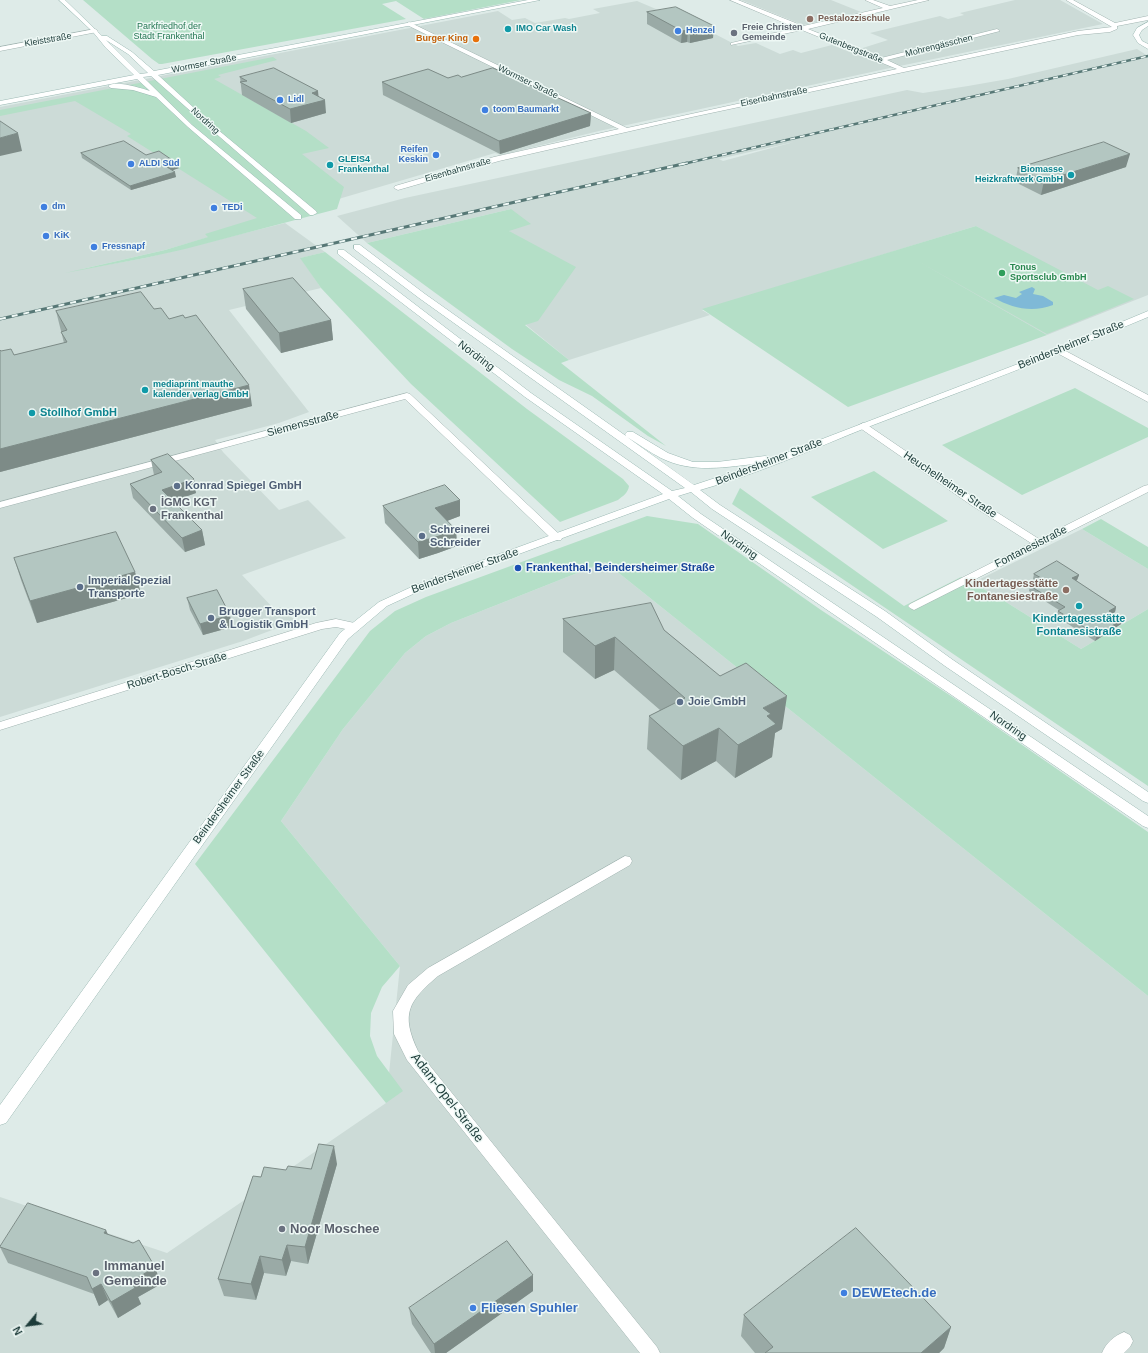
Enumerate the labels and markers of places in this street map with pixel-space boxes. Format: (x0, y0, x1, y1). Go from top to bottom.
marker: Pestalozzischule (805, 14, 815, 24)
place label: Pestalozzischule (818, 14, 890, 24)
place label: Freie Christen Gemeinde (742, 23, 803, 44)
marker: IMO Car Wash (503, 24, 513, 34)
place label: IMO Car Wash (516, 24, 577, 34)
marker: Henzel (673, 26, 683, 36)
place label: Henzel (686, 26, 715, 36)
marker: Freie Christen Gemeinde (729, 28, 739, 38)
place label: Burger King (416, 34, 468, 44)
marker: Burger King (471, 34, 481, 44)
marker: Lidl (275, 95, 285, 105)
place label: Lidl (288, 95, 304, 105)
marker: toom Baumarkt (480, 105, 490, 115)
place label: toom Baumarkt (493, 105, 559, 115)
place label: Reifen Keskin (398, 145, 428, 166)
marker: Reifen Keskin (431, 150, 441, 160)
place label: GLEIS4 Frankenthal (338, 155, 389, 176)
marker: ALDI Süd (126, 159, 136, 169)
place label: ALDI Süd (139, 159, 179, 169)
marker: GLEIS4 Frankenthal (325, 160, 335, 170)
place label: Biomasse Heizkraftwerk GmbH (975, 165, 1063, 186)
marker: Biomasse Heizkraftwerk GmbH (1066, 170, 1076, 180)
marker: dm (39, 202, 49, 212)
place label: dm (52, 202, 66, 212)
marker: TEDi (209, 203, 219, 213)
place label: TEDi (222, 203, 243, 213)
marker: KiK (41, 231, 51, 241)
place label: KiK (54, 231, 69, 241)
marker: Fressnapf (89, 242, 99, 252)
place label: Fressnapf (102, 242, 145, 252)
place label: Tonus Sportsclub GmbH (1010, 263, 1087, 284)
marker: Tonus Sportsclub GmbH (997, 268, 1007, 278)
place label: mediaprint mauthe kalender verlag GmbH (153, 380, 249, 401)
marker: mediaprint mauthe kalender verlag GmbH (140, 385, 150, 395)
place label: Stollhof GmbH (40, 406, 117, 420)
marker: Stollhof GmbH (27, 408, 37, 418)
place label: Konrad Spiegel GmbH (185, 479, 302, 493)
marker: Konrad Spiegel GmbH (172, 481, 182, 491)
place label: İGMG KGT Frankenthal (161, 496, 223, 522)
marker: İGMG KGT Frankenthal (148, 504, 158, 514)
place label: Schreinerei Schreider (430, 523, 490, 549)
marker: Schreinerei Schreider (417, 531, 427, 541)
place label: Frankenthal, Beindersheimer Straße (526, 561, 715, 575)
marker: Frankenthal, Beindersheimer Straße (513, 563, 523, 573)
place label: Imperial Spezial Transporte (88, 574, 171, 600)
place label: Kindertagesstätte Fontanesiestraße (965, 577, 1058, 603)
marker: Imperial Spezial Transporte (75, 582, 85, 592)
marker: Kindertagesstätte Fontanesiestraße (1061, 585, 1071, 595)
marker: Kindertagesstätte Fontanesistraße (1074, 601, 1084, 611)
place label: Brugger Transport & Logistik GmbH (219, 605, 316, 631)
place label: Kindertagesstätte Fontanesistraße (1033, 612, 1125, 638)
marker: Brugger Transport & Logistik GmbH (206, 613, 216, 623)
place label: Joie GmbH (688, 695, 746, 709)
marker: Joie GmbH (675, 697, 685, 707)
place label: Noor Moschee (290, 1221, 380, 1237)
marker: Noor Moschee (277, 1224, 287, 1234)
place label: Immanuel Gemeinde (104, 1258, 167, 1289)
marker: Immanuel Gemeinde (91, 1268, 101, 1278)
place label: DEWEtech.de (852, 1285, 937, 1301)
marker: DEWEtech.de (839, 1288, 849, 1298)
place label: Fliesen Spuhler (481, 1300, 578, 1316)
marker: Fliesen Spuhler (468, 1303, 478, 1313)

